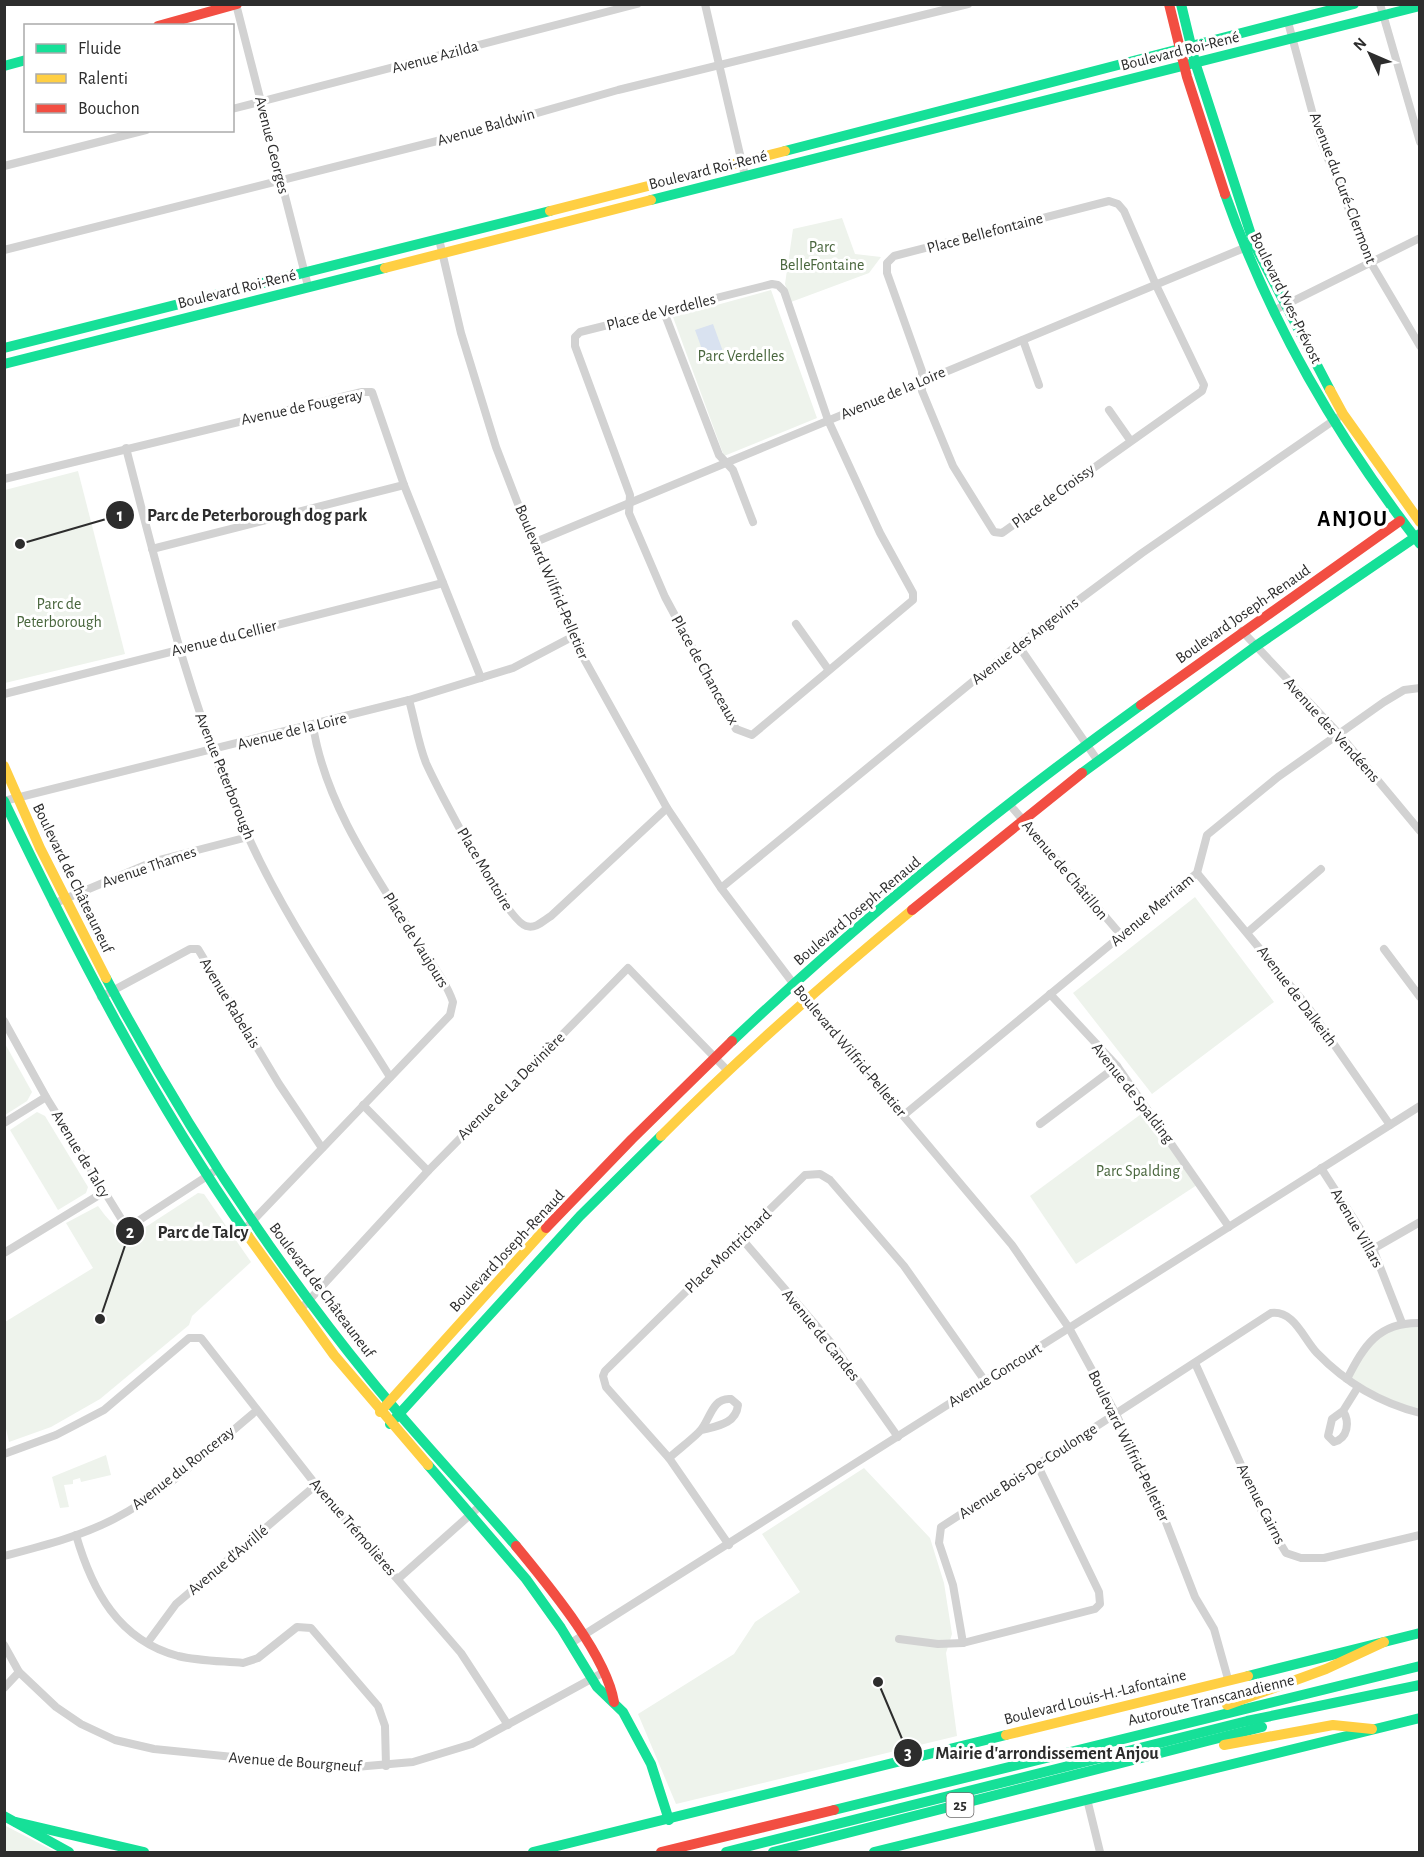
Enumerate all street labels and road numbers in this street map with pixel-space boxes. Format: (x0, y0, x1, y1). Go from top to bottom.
street label: Boulevard Roi-René (1119, 29, 1241, 73)
street label: Avenue Azilda (390, 38, 480, 76)
street label: Avenue Georges (252, 95, 292, 195)
street label: Avenue Baldwin (436, 105, 536, 149)
street label: Avenue du Curé-Clermont (1307, 110, 1379, 266)
street label: Boulevard Roi-René (647, 148, 769, 192)
street label: Place Bellefontaine (925, 210, 1045, 256)
street label: Boulevard Yves-Prévost (1247, 230, 1325, 366)
street label: Boulevard Roi-René (176, 267, 298, 311)
street label: Place de Verdelles (605, 291, 717, 333)
street label: Avenue de la Loire (838, 364, 948, 422)
street label: Avenue de Fougeray (240, 386, 365, 429)
street label: Place de Croissy (1009, 461, 1098, 532)
street label: Boulevard Wilfrid-Pelletier (512, 502, 592, 662)
street label: Boulevard Joseph-Renaud (1173, 562, 1313, 666)
street label: Avenue des Angevins (969, 594, 1082, 688)
street label: Place de Chanceaux (668, 613, 742, 727)
street label: Avenue du Cellier (170, 617, 279, 659)
street label: Avenue des Vendéens (1281, 675, 1383, 785)
street label: Avenue Peterborough (192, 710, 258, 842)
street label: Avenue de la Loire (236, 710, 348, 752)
street label: Boulevard de Châteauneuf (30, 801, 117, 956)
street label: Avenue de Châtillon (1019, 817, 1111, 923)
street label: Place Montoire (454, 825, 516, 913)
street label: Avenue Thames (100, 843, 198, 891)
street label: Boulevard Joseph-Renaud (791, 853, 923, 969)
street label: Avenue Merriam (1107, 871, 1197, 949)
street label: Place de Vaujours (379, 890, 452, 991)
street label: Avenue de Dalkeith (1254, 943, 1340, 1049)
street label: Avenue Rabelais (197, 955, 263, 1051)
street label: Boulevard Wilfrid-Pelletier (790, 982, 910, 1120)
street label: Avenue de La Devinière (454, 1029, 568, 1143)
street label: Avenue de Spalding (1089, 1040, 1177, 1146)
street label: Avenue de Talcy (48, 1108, 113, 1201)
street label: Avenue Villars (1328, 1186, 1386, 1270)
street label: Boulevard Joseph-Renaud (447, 1187, 567, 1315)
street label: Place Montrichard (682, 1206, 774, 1296)
street label: Boulevard de Châteauneuf (266, 1220, 378, 1361)
street label: Avenue de Candes (779, 1286, 863, 1384)
street label: Avenue Goncourt (945, 1340, 1045, 1410)
street label: Boulevard Wilfrid-Pelletier (1085, 1368, 1173, 1525)
street label: Avenue Bois-De-Coulonge (956, 1420, 1100, 1522)
street label: Avenue du Ronceray (129, 1423, 238, 1514)
street label: Avenue Cairns (1234, 1461, 1288, 1547)
street label: Avenue Trémolières (307, 1475, 399, 1579)
street label: Avenue d'Avrillé (185, 1522, 271, 1598)
street label: Boulevard Louis-H.-Lafontaine (1002, 1667, 1188, 1727)
street label: Autoroute Transcanadienne (1126, 1672, 1296, 1728)
street label: Avenue de Bourgneuf (228, 1749, 363, 1775)
road number: 25 (946, 1793, 974, 1817)

